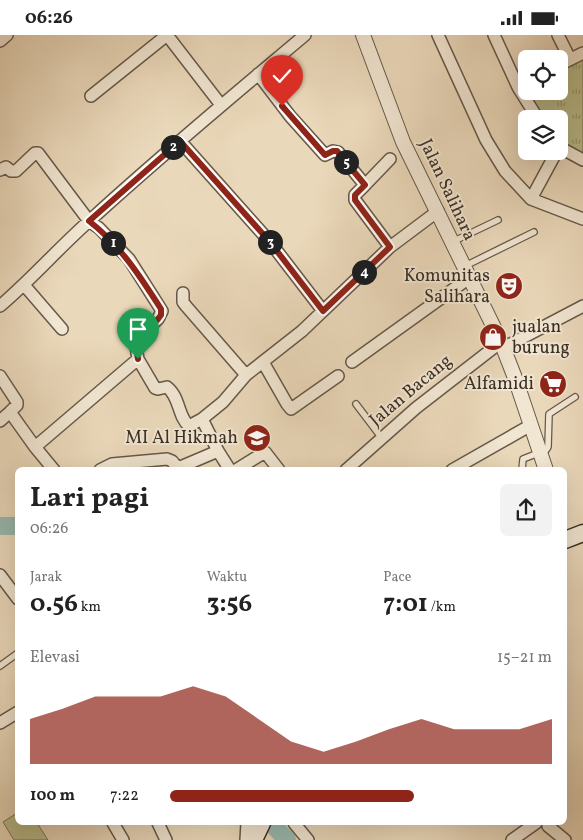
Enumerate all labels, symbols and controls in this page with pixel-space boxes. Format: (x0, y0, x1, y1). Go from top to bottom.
text: 06:26 (25, 5, 73, 31)
map controls (518, 50, 568, 160)
button: locate (518, 50, 568, 100)
pin (261, 55, 303, 106)
icon: check (268, 62, 296, 90)
button: layers (518, 110, 568, 160)
pin: 2 (160, 135, 186, 159)
street label: Jalan Salihara (413, 135, 481, 245)
text: 2 (170, 138, 177, 157)
pin: 5 (334, 149, 358, 175)
text: 5 (343, 153, 350, 172)
pin: 3 (258, 229, 282, 255)
pin: 1 (100, 231, 126, 255)
text: 3 (267, 233, 274, 252)
text: 1 (111, 234, 116, 253)
pin: 4 (352, 259, 376, 285)
text: 4 (360, 263, 369, 282)
place label: Komunitas Salihara (404, 264, 490, 310)
theatre icon: Komunitas Salihara (494, 271, 524, 301)
pin (117, 308, 159, 359)
icon: arrive (124, 315, 152, 343)
place label: jualan burung (512, 315, 570, 361)
shop icon: jualan burung (478, 322, 508, 352)
street label: Jalan Bacang (364, 349, 458, 433)
supermarket icon: Alfamidi (538, 369, 568, 399)
place label: Alfamidi (464, 372, 534, 397)
school or university icon: MI Al Hikmah (242, 423, 272, 453)
place label: MI Al Hikmah (125, 426, 238, 451)
text: Lari pagi (30, 479, 149, 518)
button: share (500, 484, 552, 536)
text: 06:26 (30, 518, 68, 540)
text: Jarak (30, 568, 62, 587)
text: Waktu (207, 568, 247, 587)
text: Pace (383, 568, 411, 587)
text: 0.56 (30, 587, 78, 622)
text: 3:56 (207, 587, 252, 622)
text: 7:01 (383, 587, 428, 622)
text: km (78, 598, 101, 617)
text: /km (428, 598, 456, 617)
text: Elevasi (30, 647, 80, 669)
text: 15–21 m (497, 647, 552, 669)
text: 100 m (30, 785, 75, 807)
text: 7:22 (110, 785, 139, 807)

